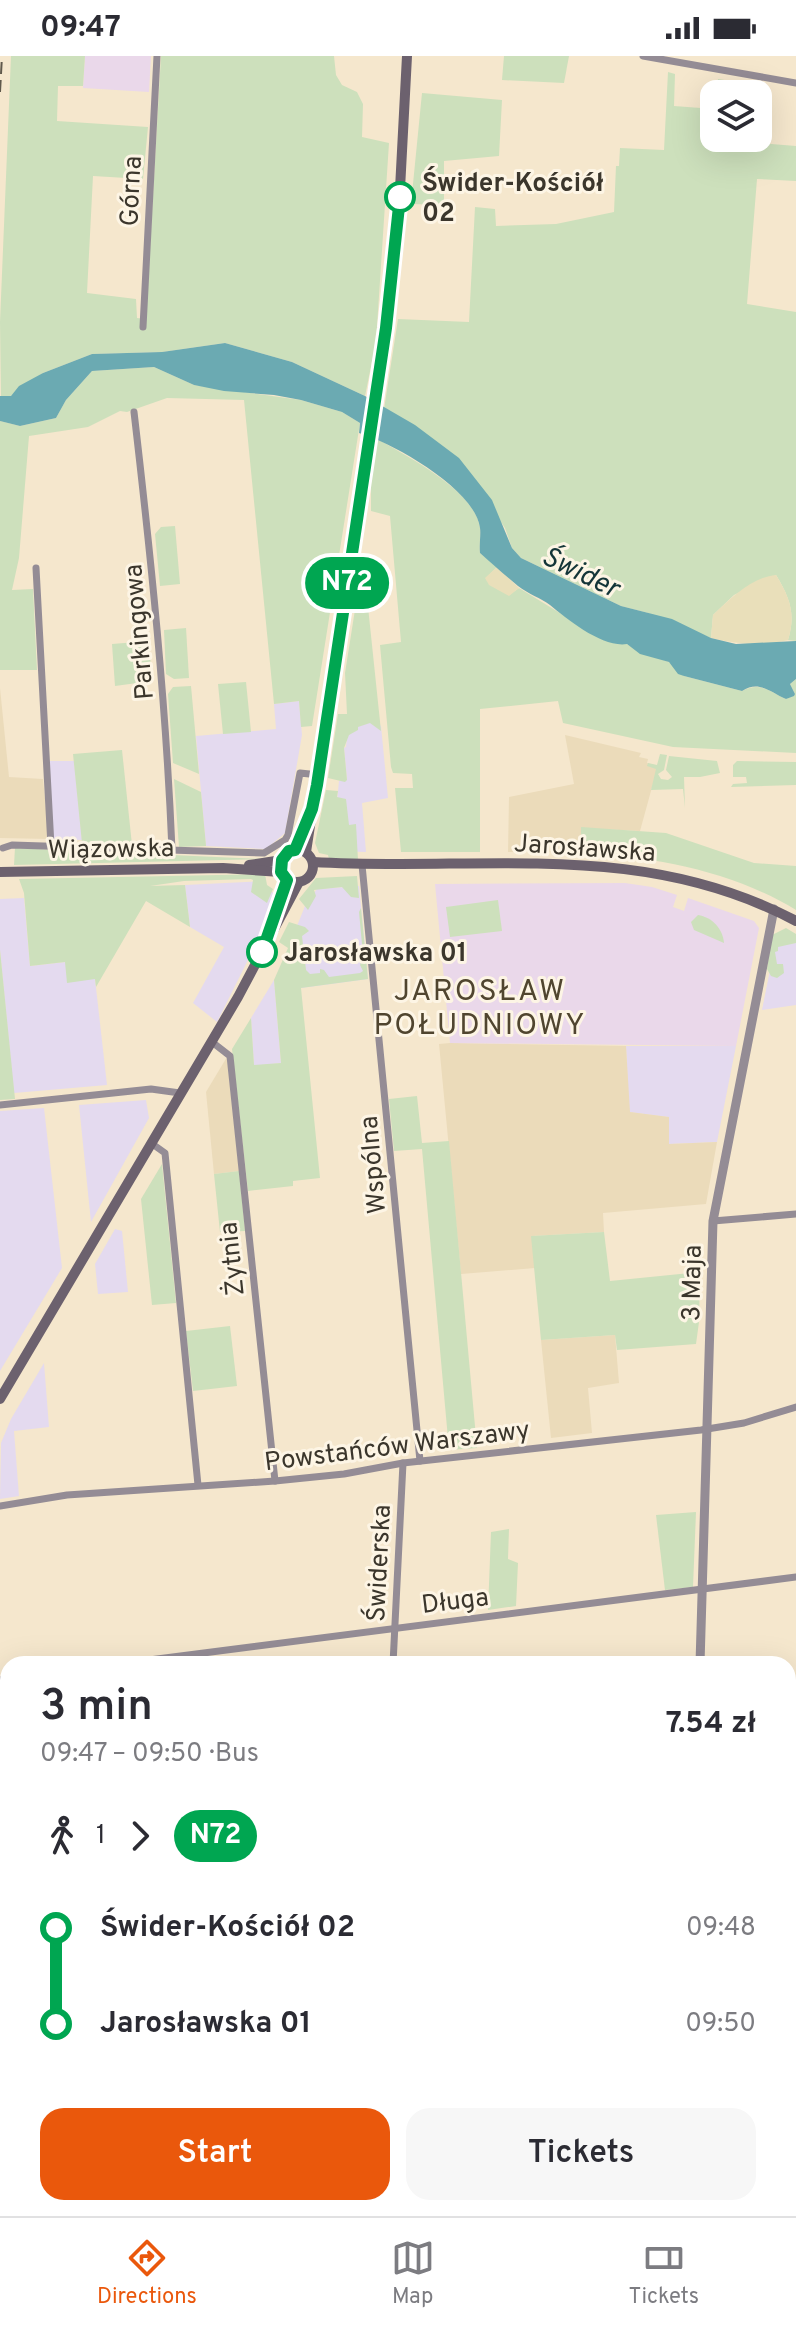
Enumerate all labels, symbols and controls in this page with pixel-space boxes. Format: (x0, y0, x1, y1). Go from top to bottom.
text: 09:47 (40, 10, 121, 47)
map controls (700, 80, 772, 152)
button: layers (700, 80, 772, 152)
street label: Górna (114, 155, 151, 227)
place label: Świder-Kościół 02 (422, 166, 603, 231)
marker: Świder-Kościół 02 (385, 182, 415, 212)
water label: Świder (535, 538, 628, 609)
line badge: N72 (301, 557, 393, 609)
street label: Parkingowa (118, 563, 163, 701)
text: N72 (321, 565, 373, 601)
street label: Jarosławska (513, 828, 657, 871)
street label: Wiązowska (47, 833, 175, 868)
marker: Jarosławska 01 (247, 937, 277, 967)
place label: Jarosławska 01 (284, 938, 467, 971)
district label: JAROSŁAW POŁUDNIOWY (373, 974, 587, 1045)
street label: Wspólna (354, 1114, 395, 1215)
street label: Żytnia (212, 1220, 254, 1298)
street label: 3 Maja (676, 1244, 711, 1322)
street label: Powstańców Warszawy (263, 1415, 532, 1480)
street label: Świderska (359, 1503, 400, 1623)
street label: Długa (420, 1582, 491, 1623)
text: 3 min (40, 1680, 153, 1736)
text: 7.54 zł (666, 1706, 756, 1743)
text: 09:47 – 09:50 · Bus (40, 1738, 259, 1771)
icon: walk (40, 1814, 84, 1858)
icon: forward (118, 1814, 162, 1858)
text: N72 (190, 1818, 241, 1854)
text: 1 (96, 1820, 106, 1853)
text: Świder-Kościół 02 (100, 1910, 355, 1947)
text: 09:48 (686, 1912, 756, 1945)
text: Jarosławska 01 (100, 2006, 311, 2043)
text: 09:50 (685, 2008, 756, 2041)
button: Start (40, 2108, 390, 2200)
button: Tickets (406, 2108, 756, 2200)
tab: Directions (97, 2236, 197, 2311)
tab: Map (391, 2236, 435, 2311)
tab: Tickets (629, 2236, 699, 2311)

